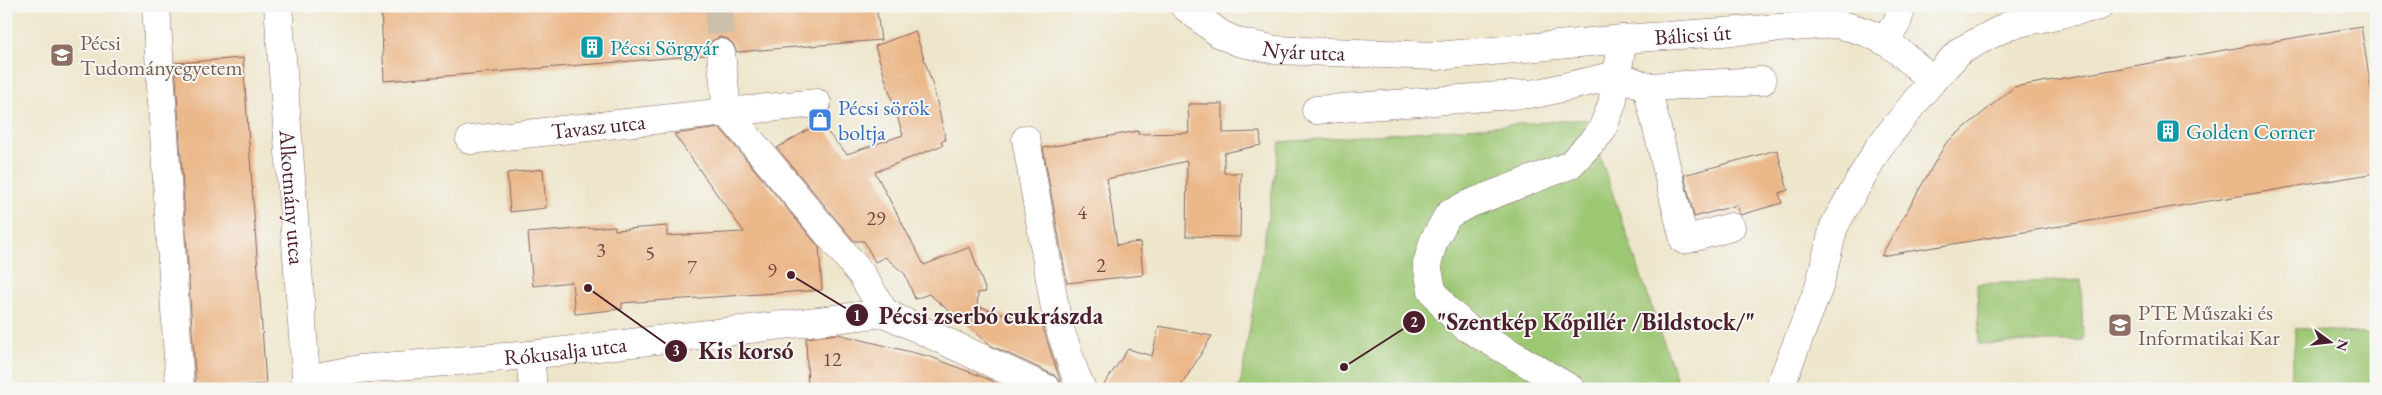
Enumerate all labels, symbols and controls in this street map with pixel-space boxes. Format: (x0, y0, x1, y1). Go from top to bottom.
street label: Bálicsi út (1654, 17, 1732, 52)
place label: Pécsi Tudományegyetem (80, 28, 243, 82)
place label: Pécsi Sörgyár (610, 33, 719, 62)
street label: Nyár utca (1259, 33, 1346, 68)
building icon: Pécsi Sörgyár (579, 34, 605, 60)
school or university icon: Pécsi Tudományegyetem (49, 42, 75, 68)
place label: Pécsi sörök boltja (838, 93, 930, 147)
street label: Tavasz utca (550, 107, 647, 146)
shop icon: Pécsi sörök boltja (807, 107, 833, 133)
place label: Golden Corner (2186, 117, 2316, 146)
building icon: Golden Corner (2155, 118, 2181, 144)
street label: Alkotmány utca (272, 128, 312, 266)
house number: 4 (1077, 199, 1087, 225)
house number: 29 (866, 205, 886, 231)
house number: 3 (596, 237, 606, 263)
house number: 5 (645, 240, 655, 266)
house number: 2 (1096, 252, 1106, 278)
house number: 7 (687, 254, 697, 280)
house number: 9 (767, 257, 777, 283)
callout: Pécsi zserbó cukrászda (844, 296, 1113, 335)
place label: PTE Műszaki és Informatikai Kar (2138, 298, 2281, 352)
text: Pécsi zserbó cukrászda (879, 300, 1104, 331)
callout: "Szentkép Kőpillér /Bildstock/" (1401, 303, 1765, 342)
text: 1 (853, 306, 861, 325)
text: "Szentkép Kőpillér /Bildstock/" (1437, 306, 1755, 337)
text: 2 (1410, 312, 1418, 331)
school or university icon: PTE Műszaki és Informatikai Kar (2107, 312, 2133, 338)
north arrow (2304, 318, 2354, 368)
street label: Rókusalja utca (503, 330, 629, 372)
callout: Kis korsó (664, 331, 804, 370)
text: Kis korsó (698, 335, 794, 366)
text: N (2332, 338, 2353, 354)
text: 3 (672, 341, 680, 360)
house number: 12 (822, 346, 842, 372)

